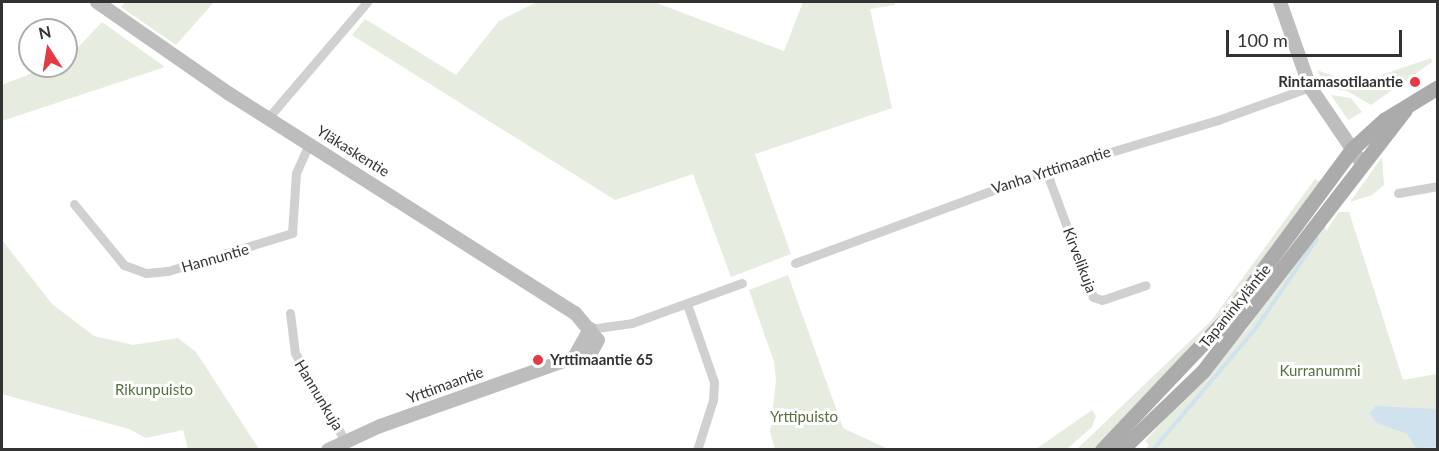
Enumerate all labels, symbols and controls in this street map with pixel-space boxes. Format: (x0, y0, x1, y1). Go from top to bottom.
north arrow (18, 18, 78, 78)
scale bar (1229, 18, 1404, 56)
text: N (37, 21, 53, 42)
text: 100 m (1237, 29, 1288, 51)
place label: Rintamasotilaantie (1278, 73, 1403, 91)
marker: Rintamasotilaantie (1408, 75, 1422, 89)
street label: Yläkaskentie (313, 122, 393, 180)
street label: Vanha Yrttimaantie (989, 142, 1113, 198)
street label: Kirvelikuja (1059, 225, 1101, 295)
street label: Hannuntie (179, 240, 251, 276)
street label: Tapaninkyläntie (1196, 260, 1274, 352)
place label: Yrttimaantie 65 (550, 351, 653, 369)
marker: Yrttimaantie 65 (531, 353, 545, 367)
street label: Hannunkuja (291, 356, 347, 434)
park label: Kurranummi (1279, 362, 1361, 380)
street label: Yrttimaantie (404, 363, 486, 407)
park label: Rikunpuisto (115, 381, 193, 399)
park label: Yrttipuisto (770, 408, 838, 426)

